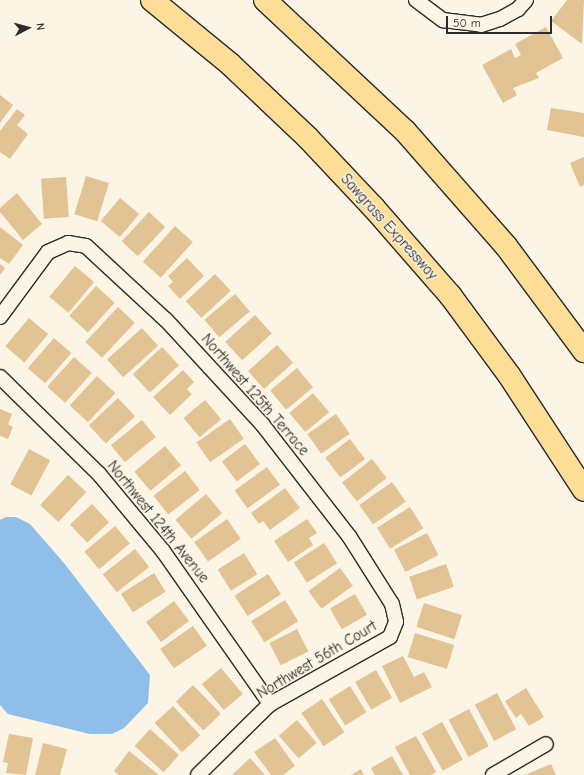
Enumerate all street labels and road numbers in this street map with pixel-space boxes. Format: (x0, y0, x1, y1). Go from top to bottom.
street label: Sawgrass Expressway (337, 170, 441, 284)
street label: Northwest 125th Terrace (197, 330, 313, 460)
street label: Northwest 124th Avenue (103, 457, 213, 587)
street label: Northwest 56th Court (254, 617, 380, 703)

